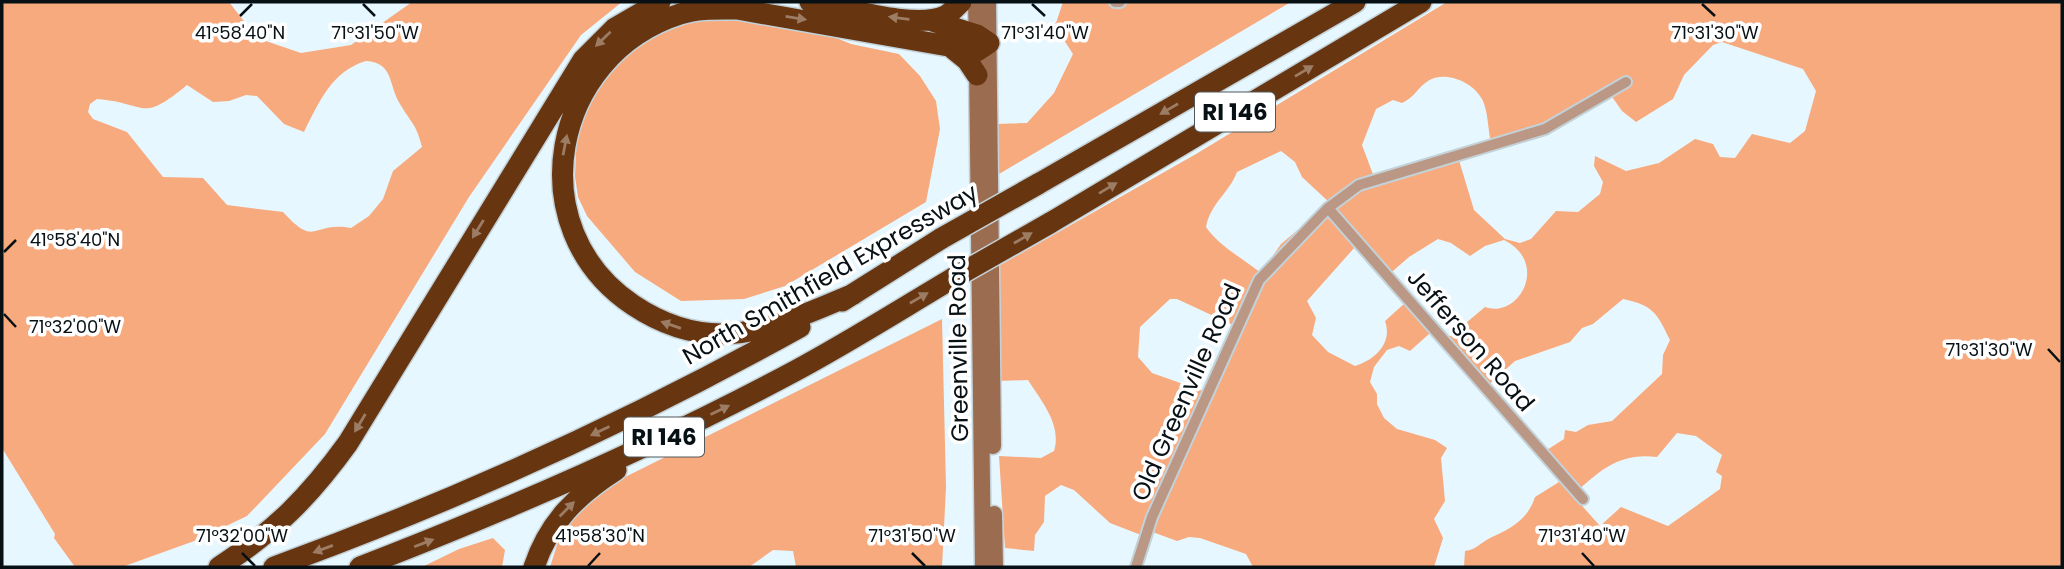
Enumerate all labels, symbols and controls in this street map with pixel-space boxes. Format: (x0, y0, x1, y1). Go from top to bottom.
one-way arrow (888, 12, 910, 23)
one-way arrow (785, 13, 807, 24)
text: 41°58'40"N (195, 20, 285, 45)
text: 71°31'50"W (331, 20, 419, 45)
text: 71°31'40"W (1001, 20, 1089, 45)
text: 71°31'30"W (1672, 20, 1759, 45)
one-way arrow (595, 30, 612, 46)
one-way arrow (1294, 65, 1313, 78)
road number: RI 146 (1195, 92, 1275, 132)
one-way arrow (1159, 103, 1178, 115)
one-way arrow (559, 134, 570, 156)
street label: North Smithfield Expressway (676, 175, 984, 372)
one-way arrow (1099, 181, 1118, 194)
one-way arrow (472, 219, 485, 238)
text: 41°58'40"N (30, 227, 120, 252)
one-way arrow (1014, 232, 1033, 244)
street label: Greenville Road (940, 254, 976, 442)
street label: Jefferson Road (1400, 262, 1542, 418)
street label: Old Greenville Road (1123, 278, 1249, 506)
one-way arrow (909, 292, 928, 305)
text: 71°32'00"W (29, 314, 122, 339)
one-way arrow (660, 319, 681, 330)
text: 71°31'30"W (1946, 337, 2033, 362)
one-way arrow (710, 404, 730, 415)
one-way arrow (353, 413, 366, 432)
road number: RI 146 (624, 418, 704, 457)
one-way arrow (589, 425, 610, 436)
one-way arrow (559, 500, 576, 517)
text: 71°32'00"W (196, 523, 289, 548)
text: 41°58'30"N (555, 523, 645, 548)
text: 71°31'50"W (868, 523, 956, 548)
text: 71°31'40"W (1538, 523, 1626, 548)
one-way arrow (413, 537, 434, 548)
one-way arrow (312, 544, 333, 555)

